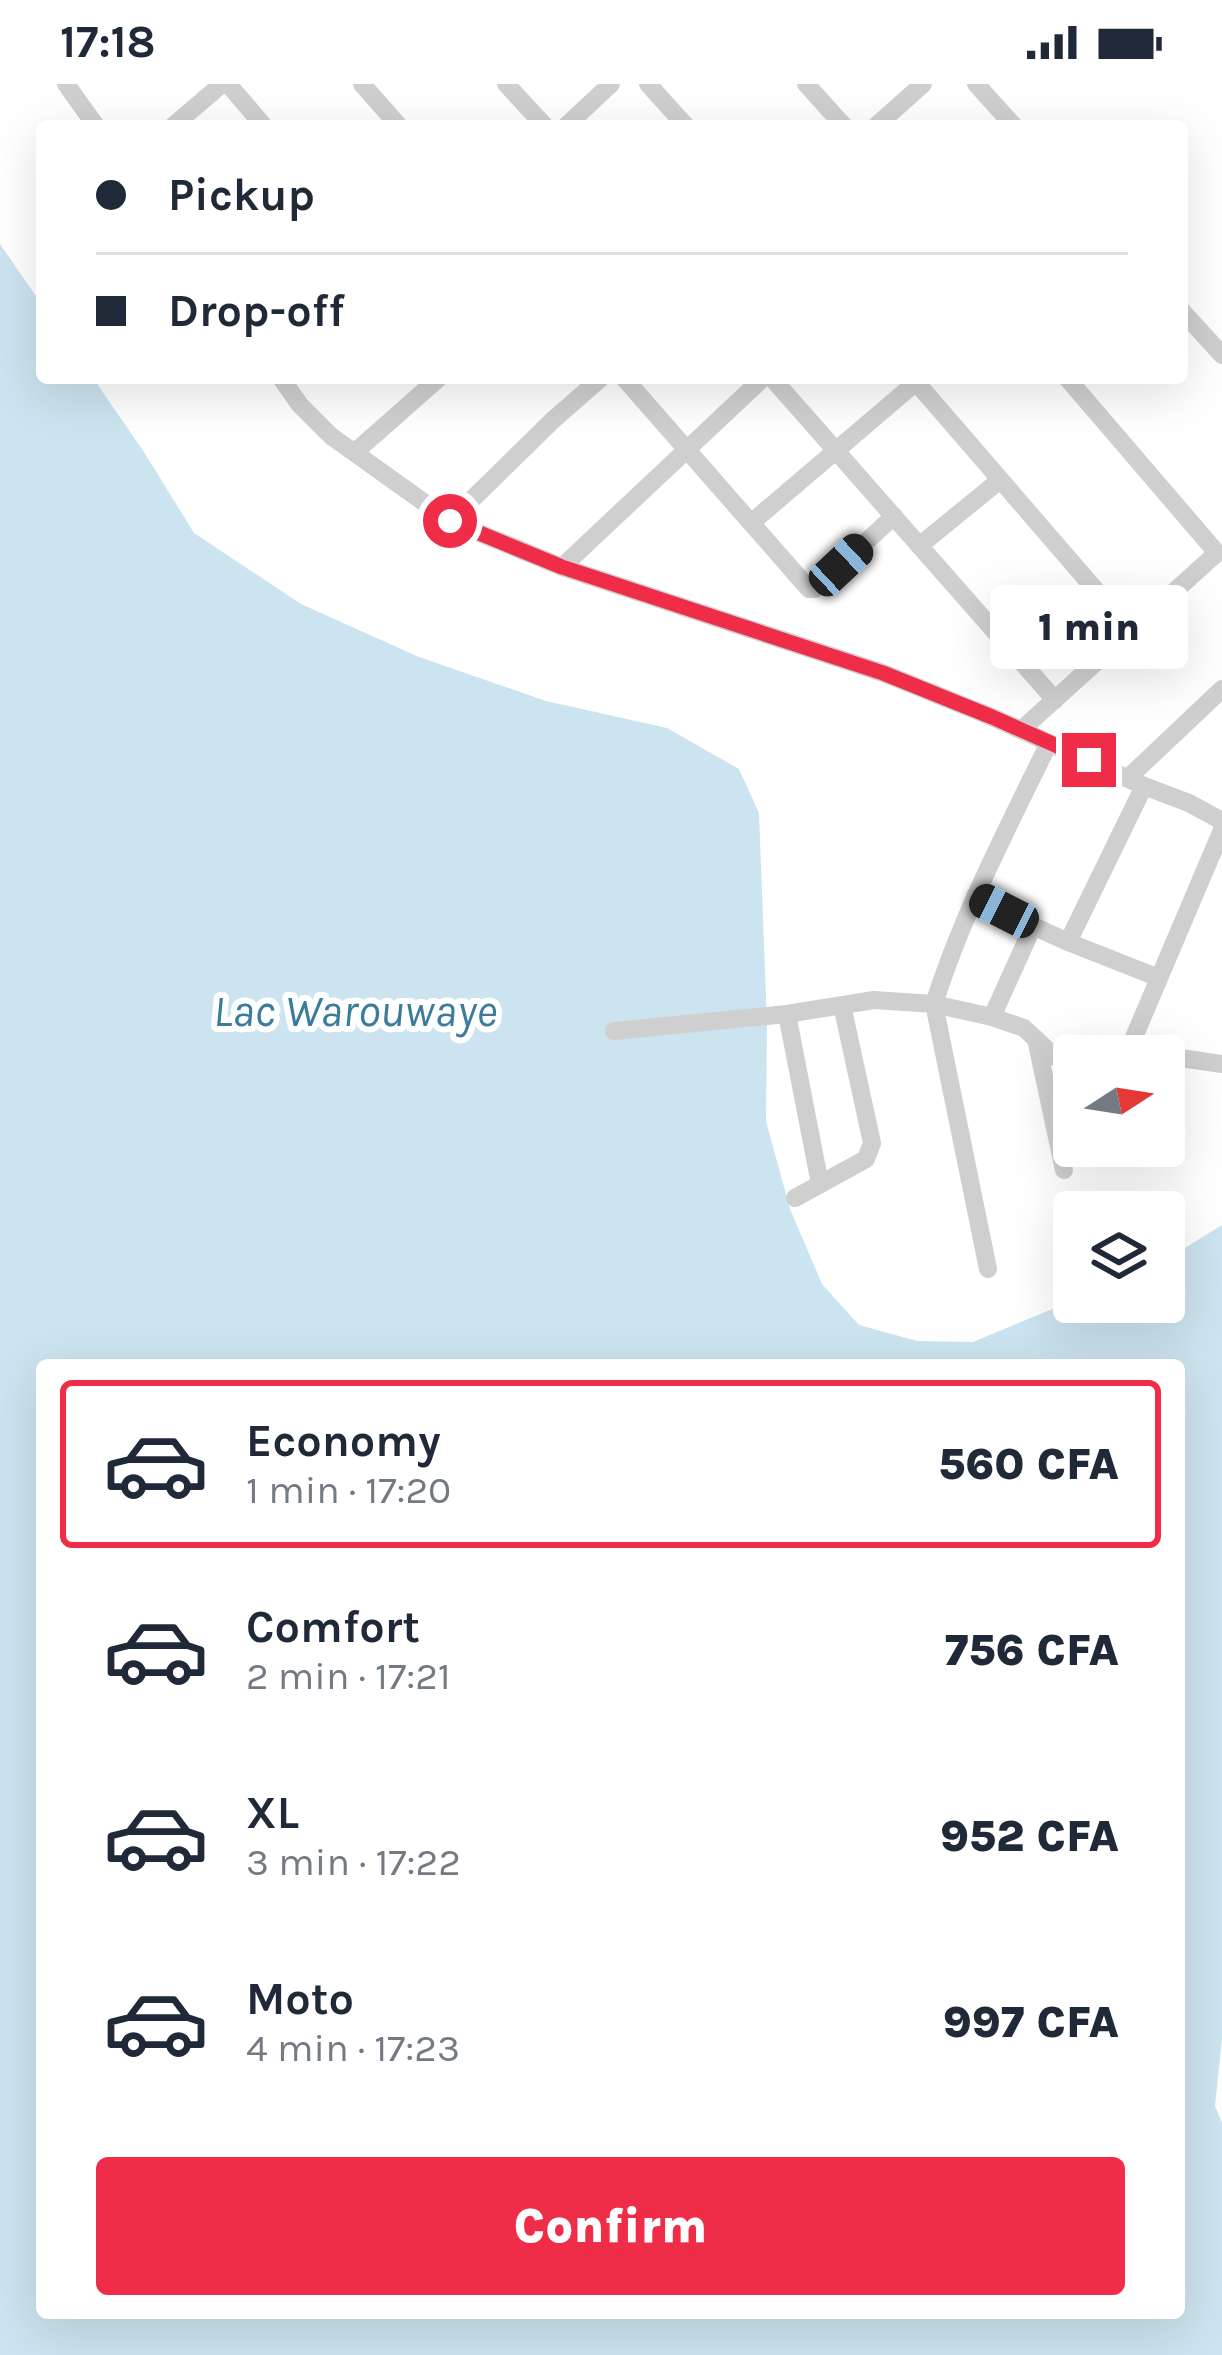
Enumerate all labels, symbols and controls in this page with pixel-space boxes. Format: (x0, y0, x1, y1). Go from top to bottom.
text: 17:18 (60, 16, 156, 68)
text: Pickup (168, 169, 315, 221)
text: Drop-off (168, 285, 345, 337)
route start (423, 494, 477, 548)
car (802, 527, 880, 603)
callout: 1 min (990, 586, 1188, 670)
text: 1 min (1038, 604, 1140, 650)
route end (1062, 733, 1116, 787)
car (964, 879, 1044, 943)
water label: Lac Warouwaye (213, 985, 497, 1038)
north arrow (1053, 1035, 1185, 1167)
map controls (1053, 1035, 1185, 1323)
button: layers (1053, 1191, 1185, 1323)
icon: car (102, 1410, 210, 1518)
text: Economy (246, 1415, 441, 1467)
text: 560 CFA (938, 1438, 1119, 1490)
text: 1 min · 17:20 (246, 1467, 451, 1513)
icon: car (102, 1596, 210, 1704)
text: Comfort (246, 1601, 420, 1653)
text: 756 CFA (945, 1624, 1119, 1676)
text: 2 min · 17:21 (246, 1653, 451, 1699)
icon: car (102, 1782, 210, 1890)
text: XL (246, 1787, 299, 1839)
text: 952 CFA (940, 1810, 1119, 1862)
text: 3 min · 17:22 (246, 1839, 461, 1885)
icon: car (102, 1968, 210, 2076)
text: Moto (246, 1973, 354, 2025)
text: 997 CFA (943, 1996, 1119, 2048)
text: 4 min · 17:23 (246, 2025, 460, 2071)
button: Confirm (96, 2157, 1125, 2295)

